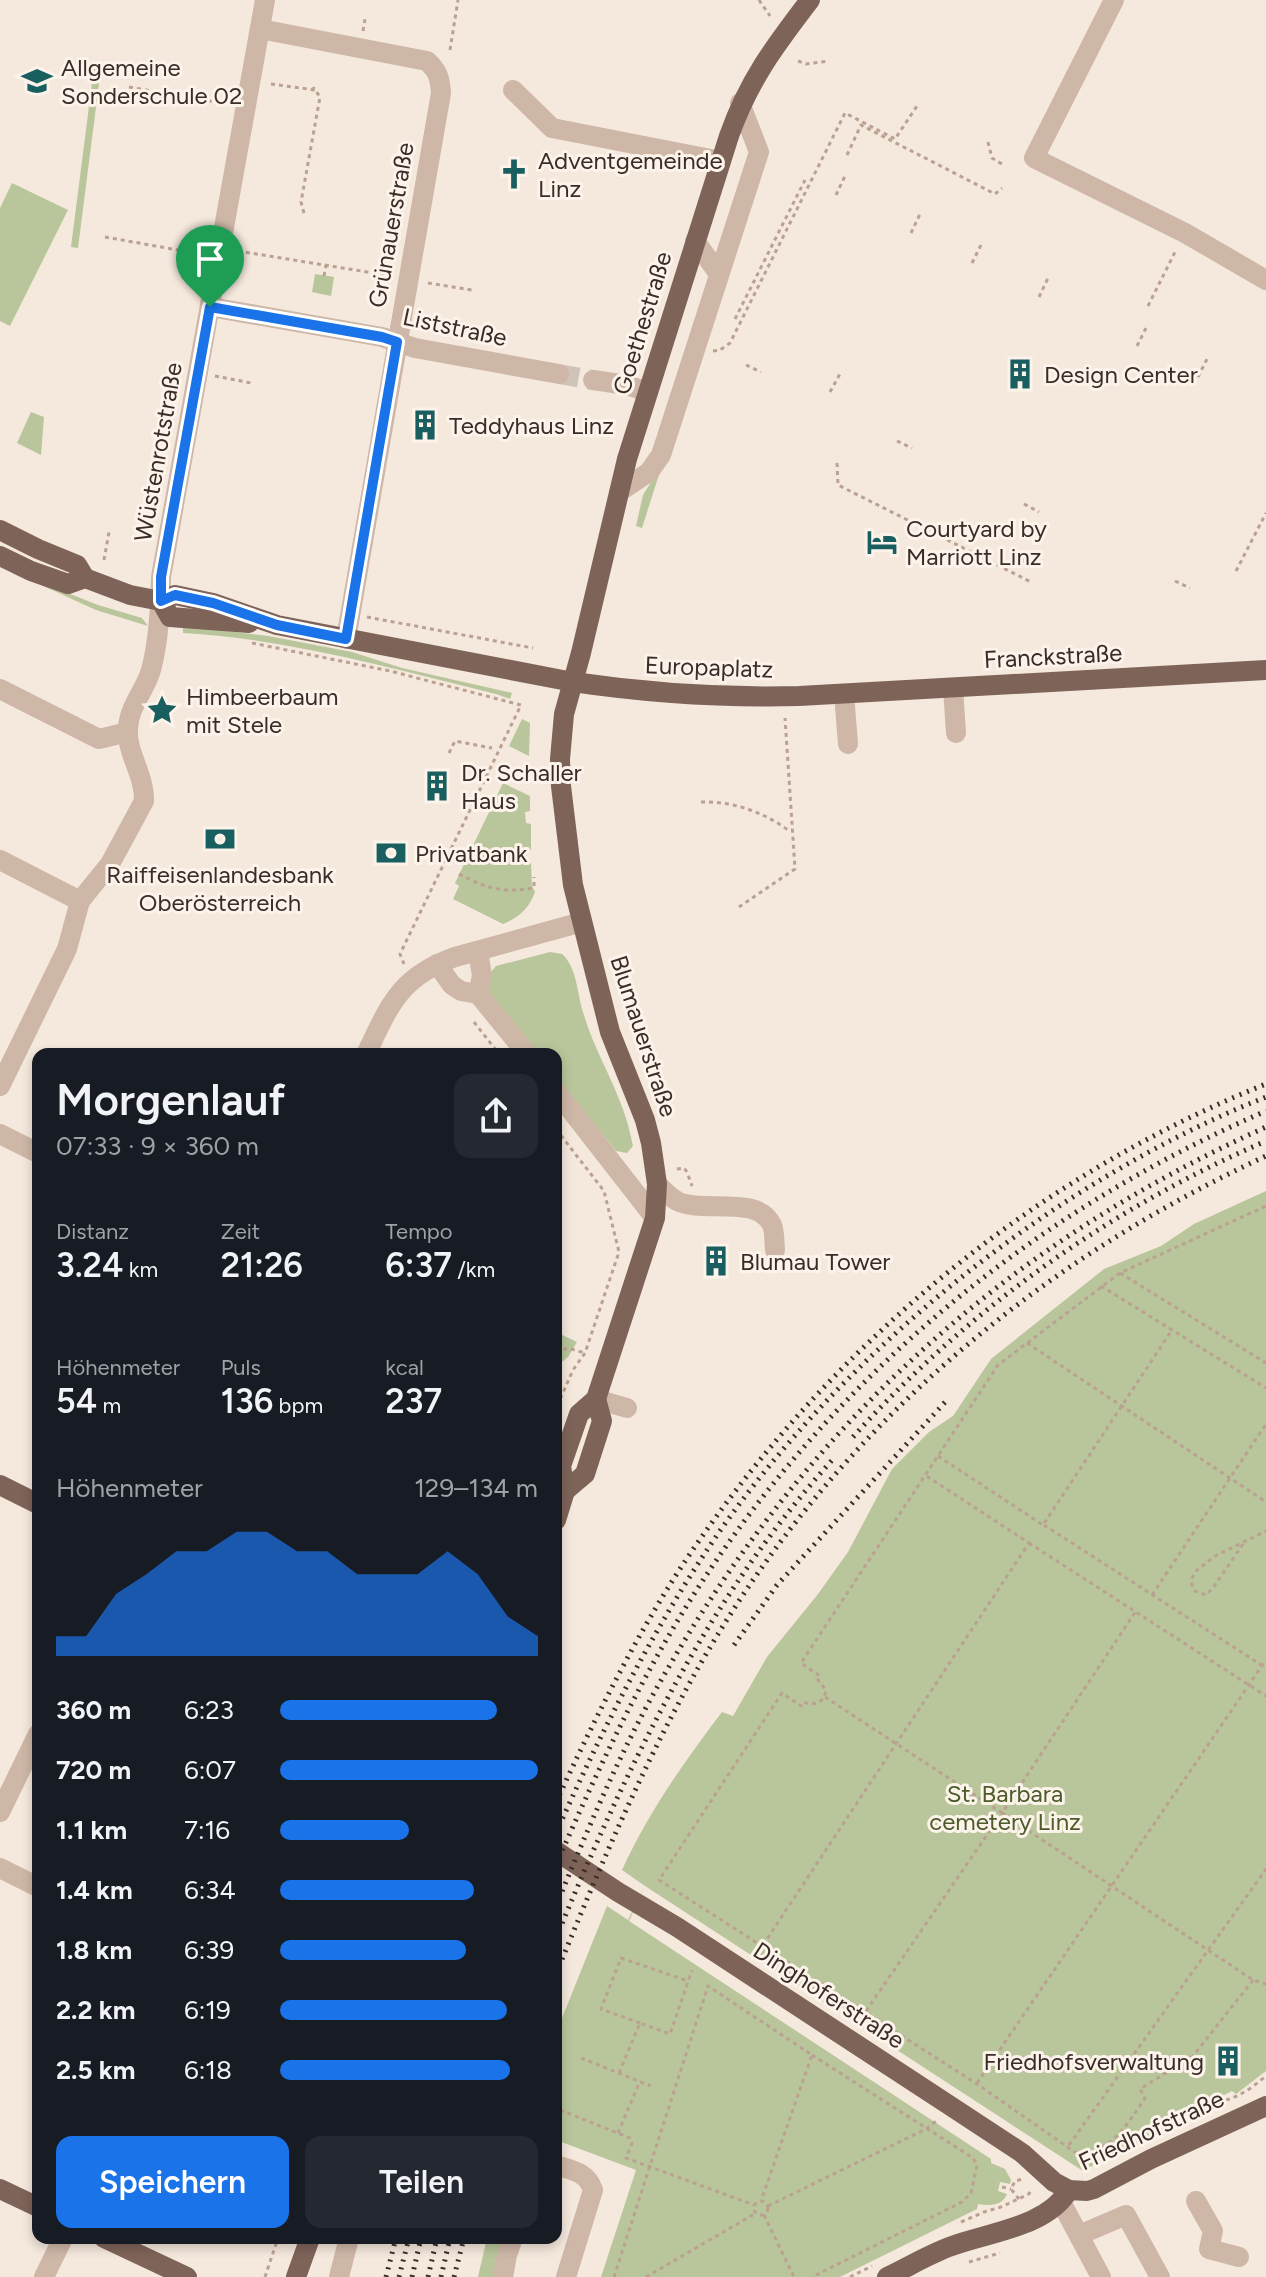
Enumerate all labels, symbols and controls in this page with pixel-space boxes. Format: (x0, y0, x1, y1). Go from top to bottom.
place label: Allgemeine Sonderschule 02 (61, 53, 242, 110)
school or university icon: Allgemeine Sonderschule 02 (20, 64, 54, 98)
street label: Grünauerstraße (362, 140, 420, 310)
place label: Adventgemeinde Linz (538, 146, 723, 203)
church icon: Adventgemeinde Linz (497, 157, 531, 191)
pin (176, 225, 244, 307)
icon: arrive (188, 237, 232, 281)
street label: Goethestraße (606, 248, 678, 398)
street label: Liststraße (400, 302, 510, 352)
building icon: Design Center (1003, 357, 1037, 391)
street label: Wüstenrotstraße (128, 360, 188, 544)
place label: Design Center (1044, 360, 1198, 389)
building icon: Teddyhaus Linz (408, 408, 442, 442)
place label: Teddyhaus Linz (449, 411, 614, 440)
place label: Courtyard by Marriott Linz (906, 514, 1047, 571)
hotel icon: Courtyard by Marriott Linz (865, 525, 899, 559)
street label: Franckstraße (983, 638, 1123, 674)
street label: Europaplatz (644, 650, 774, 684)
place label: Himbeerbaum mit Stele (186, 682, 339, 739)
place icon: Himbeerbaum mit Stele (145, 693, 179, 727)
place label: Dr. Schaller Haus (461, 758, 582, 815)
building icon: Dr. Schaller Haus (420, 769, 454, 803)
bank icon: Raiffeisenlandesbank Oberösterreich (203, 822, 237, 856)
bank icon: Privatbank (374, 836, 408, 870)
place label: Privatbank (415, 839, 528, 868)
place label: Raiffeisenlandesbank Oberösterreich (106, 860, 334, 917)
street label: Blumauerstraße (604, 952, 684, 1120)
text: Morgenlauf (56, 1073, 286, 1126)
button: share (454, 1074, 538, 1158)
text: 07:33 · 9 × 360 m (56, 1130, 259, 1162)
text: Distanz (56, 1218, 129, 1245)
text: Zeit (221, 1218, 260, 1245)
text: Tempo (385, 1218, 453, 1245)
building icon: Blumau Tower (699, 1244, 733, 1278)
text: 3.24 (56, 1245, 123, 1286)
text: 21:26 (221, 1245, 303, 1286)
text: 6:37 (385, 1245, 452, 1286)
place label: Blumau Tower (740, 1247, 890, 1276)
text: km (123, 1256, 158, 1283)
text: /km (452, 1256, 495, 1283)
text: Höhenmeter (56, 1354, 180, 1381)
text: Puls (221, 1354, 261, 1381)
text: kcal (385, 1354, 424, 1381)
text: 54 (56, 1381, 97, 1422)
text: 136 (221, 1381, 273, 1422)
text: 237 (385, 1381, 442, 1422)
text: m (97, 1392, 121, 1419)
text: bpm (273, 1392, 323, 1419)
text: Höhenmeter (56, 1472, 203, 1504)
text: 129–134 m (414, 1472, 538, 1504)
text: 360 m (56, 1694, 131, 1726)
text: 6:23 (184, 1694, 234, 1726)
text: 720 m (56, 1754, 131, 1786)
text: 6:07 (184, 1754, 236, 1786)
park label: St. Barbara cemetery Linz (929, 1779, 1081, 1836)
text: 1.1 km (56, 1814, 127, 1846)
text: 7:16 (184, 1814, 230, 1846)
text: 1.4 km (56, 1874, 133, 1906)
text: 6:34 (184, 1874, 236, 1906)
text: 1.8 km (56, 1934, 132, 1966)
text: 6:39 (184, 1934, 234, 1966)
street label: Dinghoferstraße (748, 1935, 910, 2055)
text: 2.2 km (56, 1994, 135, 2026)
text: 6:19 (184, 1994, 231, 2026)
building icon: Friedhofsverwaltung (1211, 2044, 1245, 2078)
place label: Friedhofsverwaltung (984, 2047, 1204, 2076)
text: 2.5 km (56, 2054, 135, 2086)
text: 6:18 (184, 2054, 232, 2086)
street label: Friedhofstraße (1074, 2084, 1228, 2176)
button: Speichern (56, 2136, 289, 2228)
button: Teilen (305, 2136, 538, 2228)

